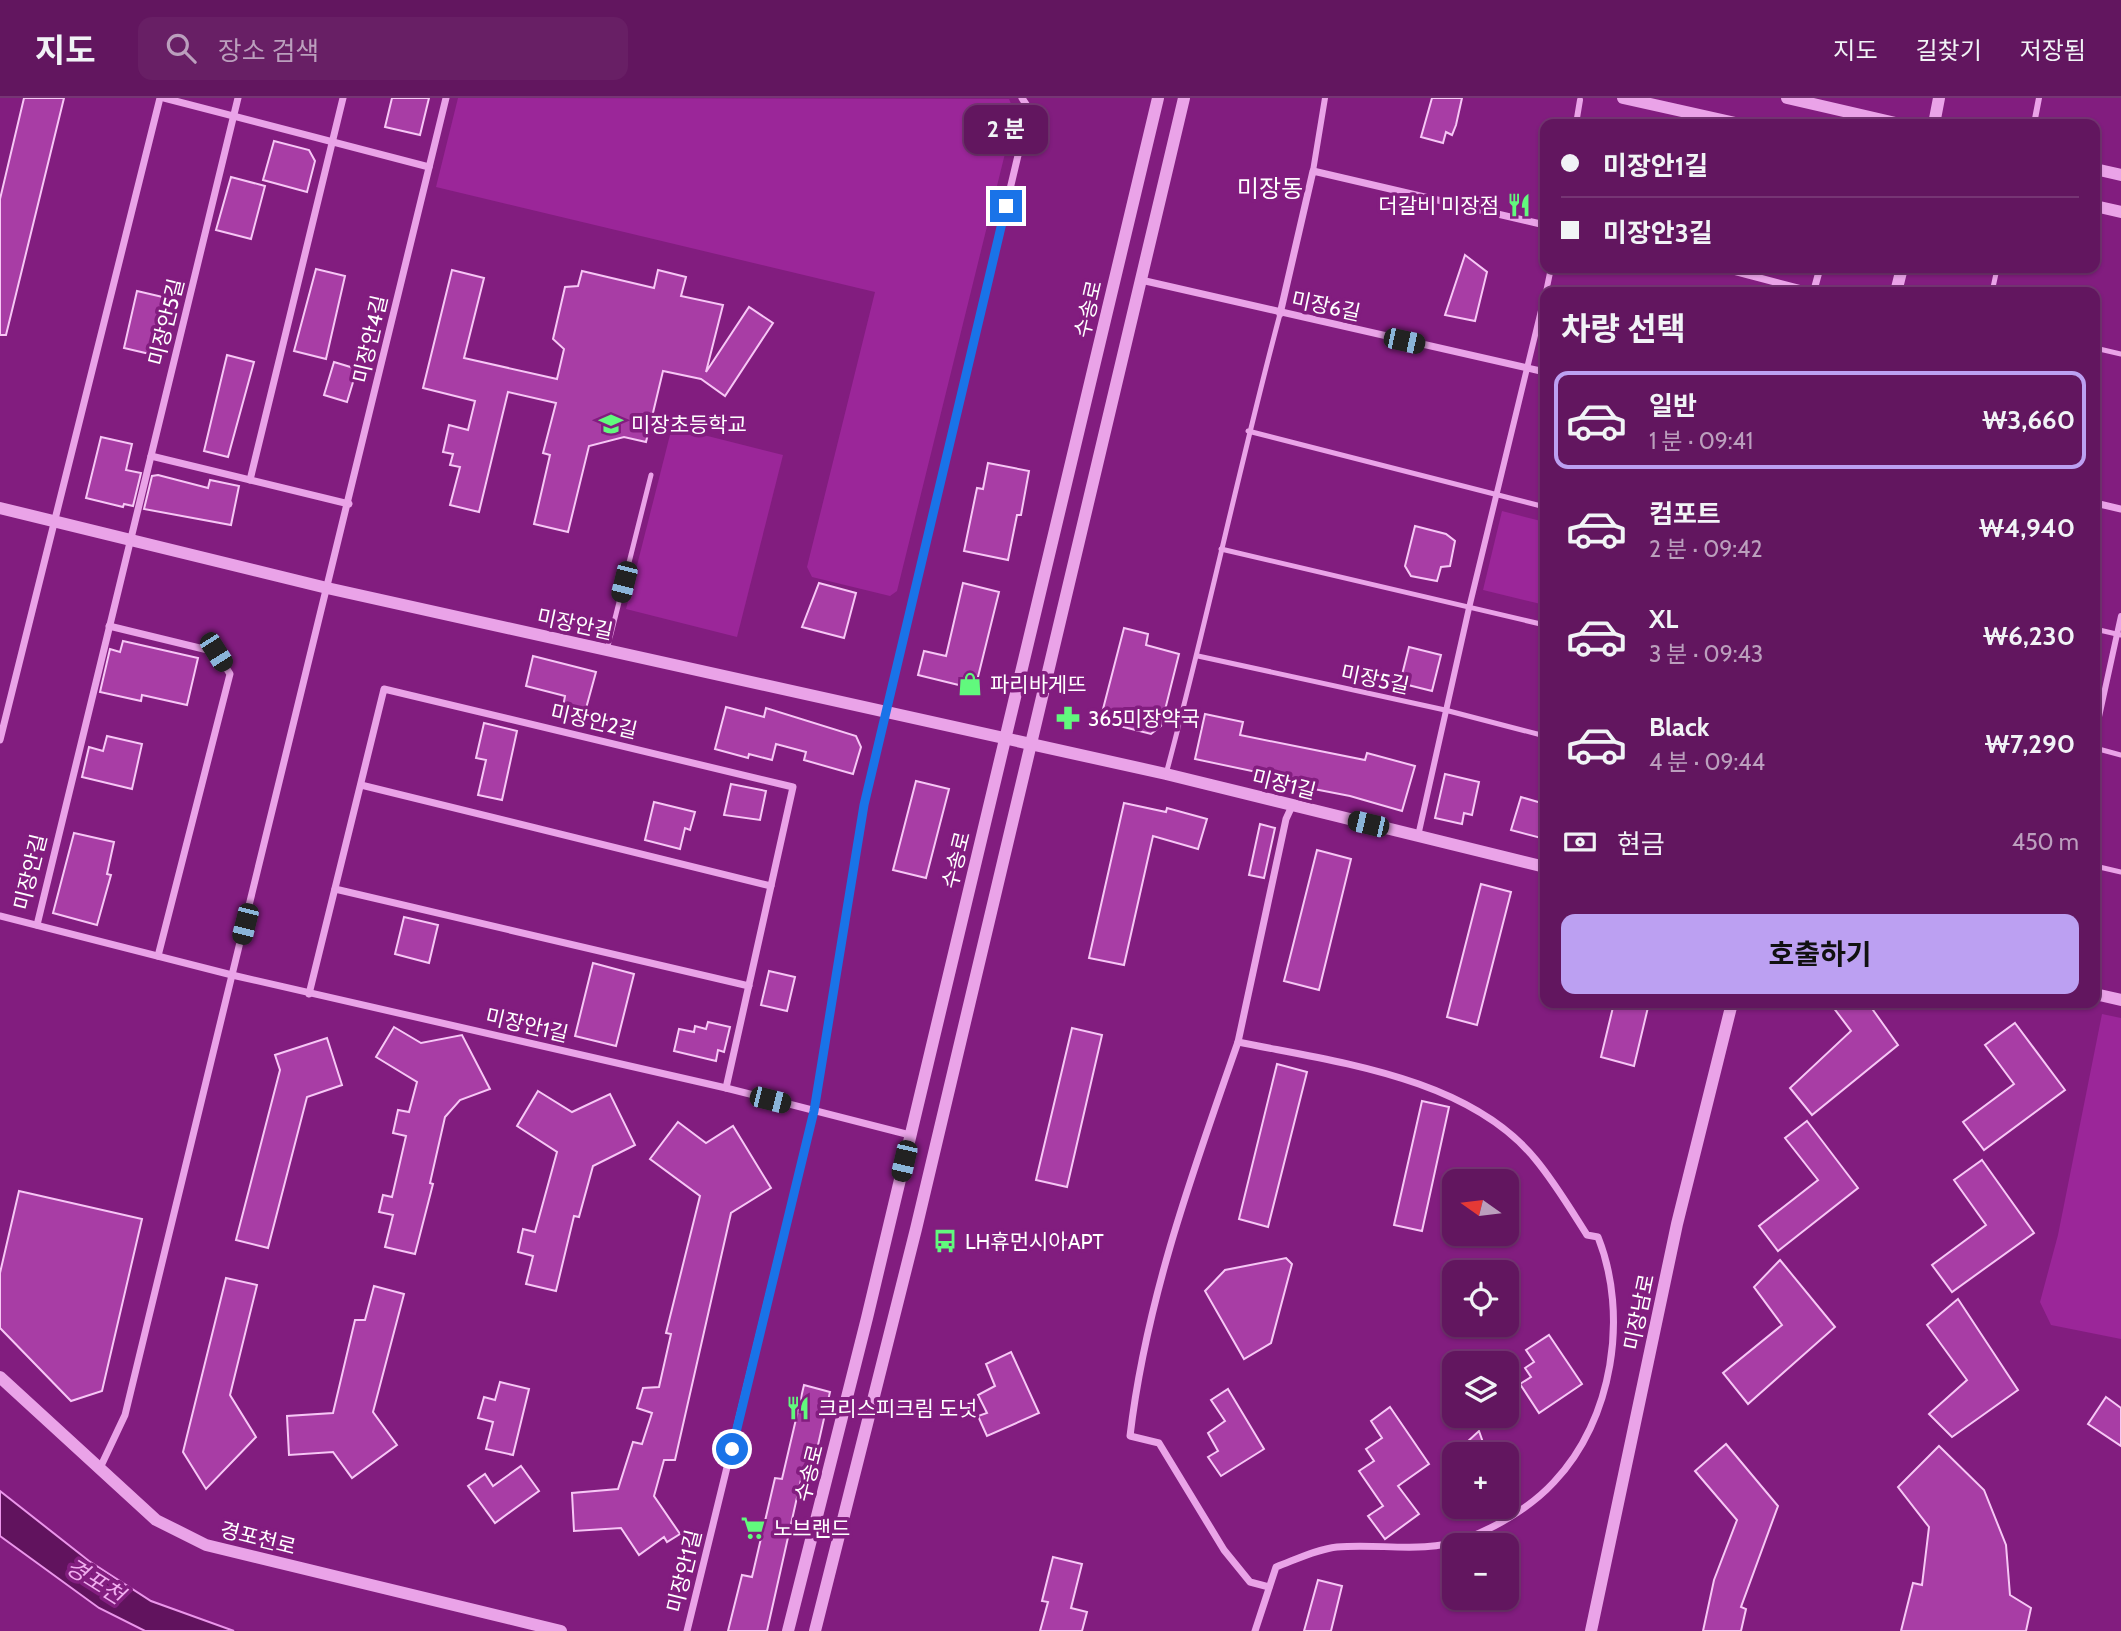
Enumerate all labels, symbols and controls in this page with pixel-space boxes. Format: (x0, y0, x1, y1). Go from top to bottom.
search box (138, 17, 628, 80)
icon: search (162, 29, 200, 67)
text: 지도 (35, 30, 96, 70)
text: 장소 검색 (218, 35, 319, 67)
text: 지도 (1833, 36, 1878, 65)
text: 길찾기 (1916, 36, 1982, 65)
text: 저장됨 (2020, 36, 2086, 65)
callout: 2 분 (964, 105, 1048, 154)
text: 2 분 (987, 115, 1025, 143)
text: 미장안1길 (1603, 150, 1708, 182)
district label: 미장동 (1237, 174, 1303, 203)
route end (990, 190, 1022, 222)
restaurant icon: 더갈비 미장점 (1505, 191, 1533, 219)
place label: 더갈비 미장점 (1378, 193, 1499, 218)
text: 미장안3길 (1603, 217, 1713, 249)
street label: 미장안5길 (143, 276, 189, 368)
street label: 수송로 (1069, 278, 1107, 340)
street label: 미장6길 (1289, 287, 1363, 325)
street label: 미장안4길 (348, 293, 392, 385)
text: 차량 선택 (1561, 309, 1686, 348)
car (1382, 326, 1427, 356)
icon: car (1565, 389, 1628, 452)
text: 일반 (1649, 390, 1697, 422)
text: ₩3,660 (1982, 404, 2075, 436)
school or university icon: 미장초등학교 (597, 410, 625, 438)
place label: 미장초등학교 (631, 412, 747, 437)
text: 1 분 · 09:41 (1649, 427, 1753, 455)
icon: car (1565, 497, 1628, 560)
text: 컴포트 (1649, 498, 1721, 530)
text: ₩4,940 (1979, 512, 2075, 544)
text: 2 분 · 09:42 (1649, 535, 1762, 563)
car (609, 559, 640, 605)
text: XL (1649, 603, 1678, 635)
street label: 미장안길 (535, 604, 615, 644)
icon: car (1565, 605, 1628, 668)
text: ₩6,230 (1983, 620, 2075, 652)
car (196, 629, 237, 675)
text: 3 분 · 09:43 (1649, 640, 1763, 668)
street label: 미장5길 (1338, 660, 1412, 698)
shop icon: 파리바게뜨 (956, 670, 984, 698)
place label: 파리바게뜨 (990, 672, 1087, 697)
street label: 미장안2길 (548, 699, 640, 743)
pharmacy icon: 365미장약국 (1054, 704, 1082, 732)
place label: 365미장약국 (1088, 706, 1200, 731)
text: Black (1649, 711, 1709, 743)
icon: car (1565, 713, 1628, 776)
text: ₩7,290 (1985, 728, 2075, 760)
text: 4 분 · 09:44 (1649, 748, 1765, 776)
street label: 미장1길 (1250, 764, 1318, 804)
car (1346, 809, 1391, 839)
icon: cash (1561, 823, 1599, 861)
text: 현금 (1617, 828, 1665, 860)
text: 450 m (2012, 828, 2079, 856)
street label: 수송로 (937, 829, 975, 891)
street label: 미장안길 (9, 831, 51, 913)
car (230, 901, 261, 947)
button: 호출하기 (1561, 914, 2079, 994)
street label: 미장안1길 (483, 1003, 571, 1047)
car (748, 1085, 793, 1115)
car (890, 1138, 919, 1184)
north arrow (1442, 1169, 1519, 1246)
map controls (1442, 1169, 1519, 1610)
bus stop icon: LH휴먼시아APT (931, 1227, 959, 1255)
place label: LH휴먼시아APT (965, 1229, 1104, 1254)
button: locate (1442, 1260, 1519, 1337)
street label: 미장남로 (1619, 1272, 1659, 1352)
button: layers (1442, 1351, 1519, 1428)
restaurant icon: 크리스피크림 도넛 (784, 1394, 812, 1422)
place label: 크리스피크림 도넛 (818, 1396, 977, 1421)
route start (716, 1433, 748, 1465)
street label: 수송로 (790, 1442, 828, 1504)
button: + (1442, 1442, 1519, 1519)
supermarket icon: 노브랜드 (739, 1514, 767, 1542)
place label: 노브랜드 (773, 1516, 850, 1541)
street label: 경포천로 (217, 1517, 299, 1559)
street label: 미장안1길 (662, 1527, 706, 1615)
button: − (1442, 1533, 1519, 1610)
water label: 경포천 (61, 1552, 132, 1611)

